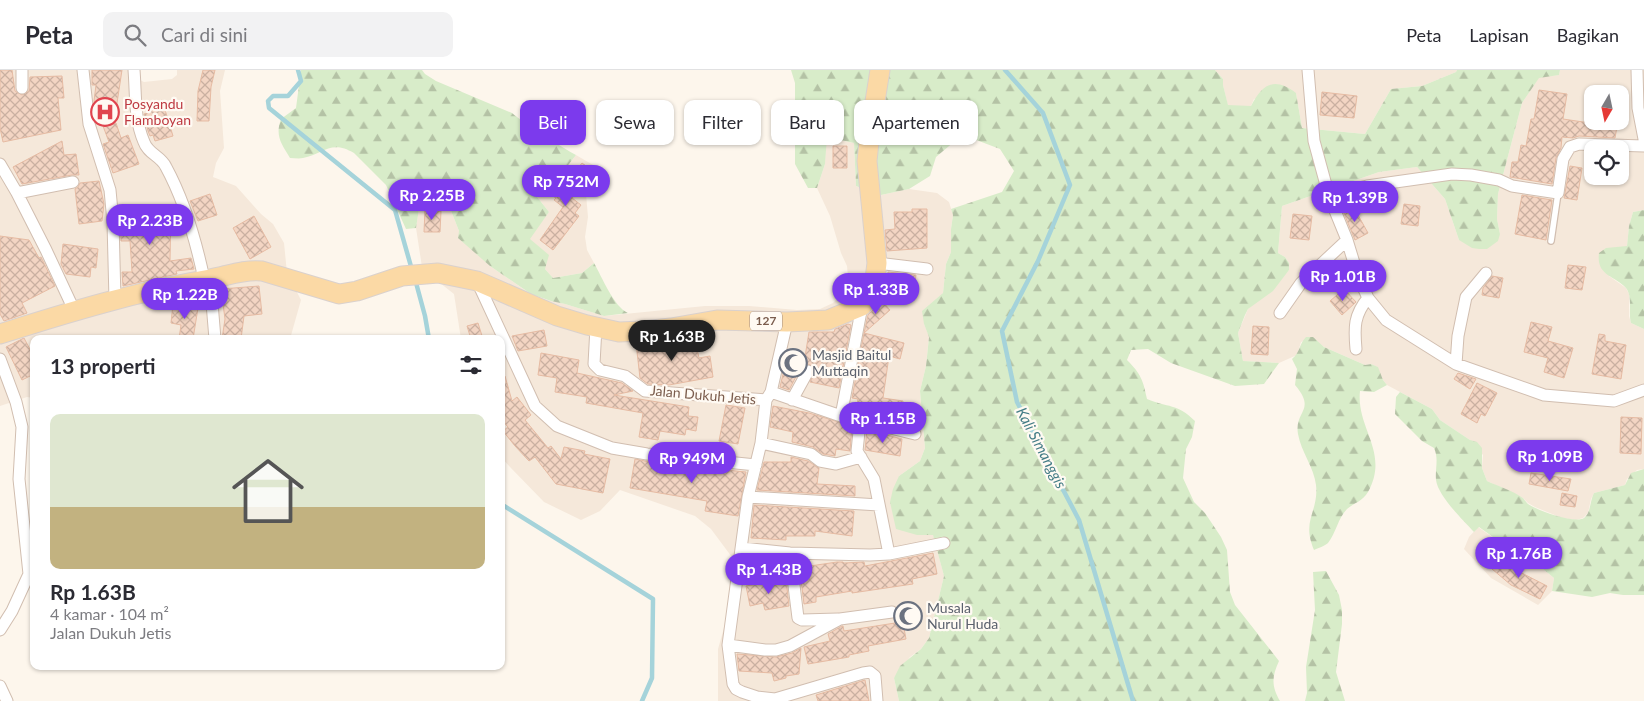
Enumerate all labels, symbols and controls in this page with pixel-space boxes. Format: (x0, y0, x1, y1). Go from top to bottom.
search box (103, 12, 453, 57)
text: Peta (25, 20, 73, 49)
icon: search (121, 21, 149, 49)
text: Cari di sini (161, 23, 248, 46)
text: Peta (1406, 24, 1441, 46)
text: Lapisan (1469, 24, 1529, 46)
text: Bagikan (1557, 24, 1619, 46)
north arrow (1584, 85, 1629, 130)
map controls (1584, 85, 1629, 185)
place label: Posyandu Flamboyan (124, 95, 191, 128)
hospital icon: Posyandu Flamboyan (90, 97, 120, 127)
chip: Beli (520, 100, 586, 145)
chip: Sewa (596, 100, 674, 145)
chip: Filter (684, 100, 761, 145)
chip: Baru (771, 100, 844, 145)
chip: Apartemen (854, 100, 978, 145)
button: locate (1584, 140, 1629, 185)
pin: Rp 752M (520, 164, 612, 207)
text: Rp 752M (533, 171, 599, 190)
pin: Rp 2.25B (380, 178, 484, 221)
pin: Rp 1.39B (1303, 180, 1407, 223)
text: Rp 2.25B (399, 185, 465, 204)
text: Rp 1.39B (1322, 187, 1388, 206)
pin: Rp 2.23B (98, 204, 202, 246)
text: Rp 2.23B (117, 210, 183, 229)
pin: Rp 1.01B (1291, 260, 1395, 302)
text: Rp 1.01B (1310, 266, 1376, 285)
pin: Rp 1.33B (824, 272, 928, 315)
pin: Rp 1.22B (133, 278, 237, 320)
text: Rp 1.33B (843, 279, 909, 298)
text: Rp 1.22B (152, 284, 218, 303)
road number: 127 (750, 312, 782, 330)
pin: Rp 1.63B (620, 320, 724, 362)
text: Rp 1.63B (639, 326, 705, 345)
place label: Masjid Baitul Muttaqin (812, 346, 891, 379)
mosque icon: Masjid Baitul Muttaqin (778, 348, 808, 378)
icon: filters (457, 351, 485, 379)
text: 13 properti (50, 353, 155, 378)
street label: Jalan Dukuh Jetis (649, 381, 757, 408)
pin: Rp 1.15B (831, 402, 935, 444)
water label: Kali Simanggis (1013, 404, 1071, 491)
text: Rp 1.15B (850, 408, 916, 427)
pin: Rp 1.09B (1498, 440, 1602, 482)
pin: Rp 949M (646, 442, 738, 484)
icon: home (223, 446, 313, 536)
text: Rp 1.09B (1517, 446, 1583, 465)
text: Rp 949M (659, 448, 725, 467)
pin: Rp 1.76B (1467, 536, 1571, 579)
text: Rp 1.76B (1486, 543, 1552, 562)
pin: Rp 1.43B (717, 552, 821, 595)
text: Rp 1.43B (736, 559, 802, 578)
text: Rp 1.63B (50, 579, 136, 604)
place label: Musala Nurul Huda (927, 599, 998, 632)
mosque icon: Musala Nurul Huda (893, 601, 923, 631)
text: 4 kamar · 104 m² (50, 604, 169, 623)
text: Jalan Dukuh Jetis (50, 623, 171, 642)

